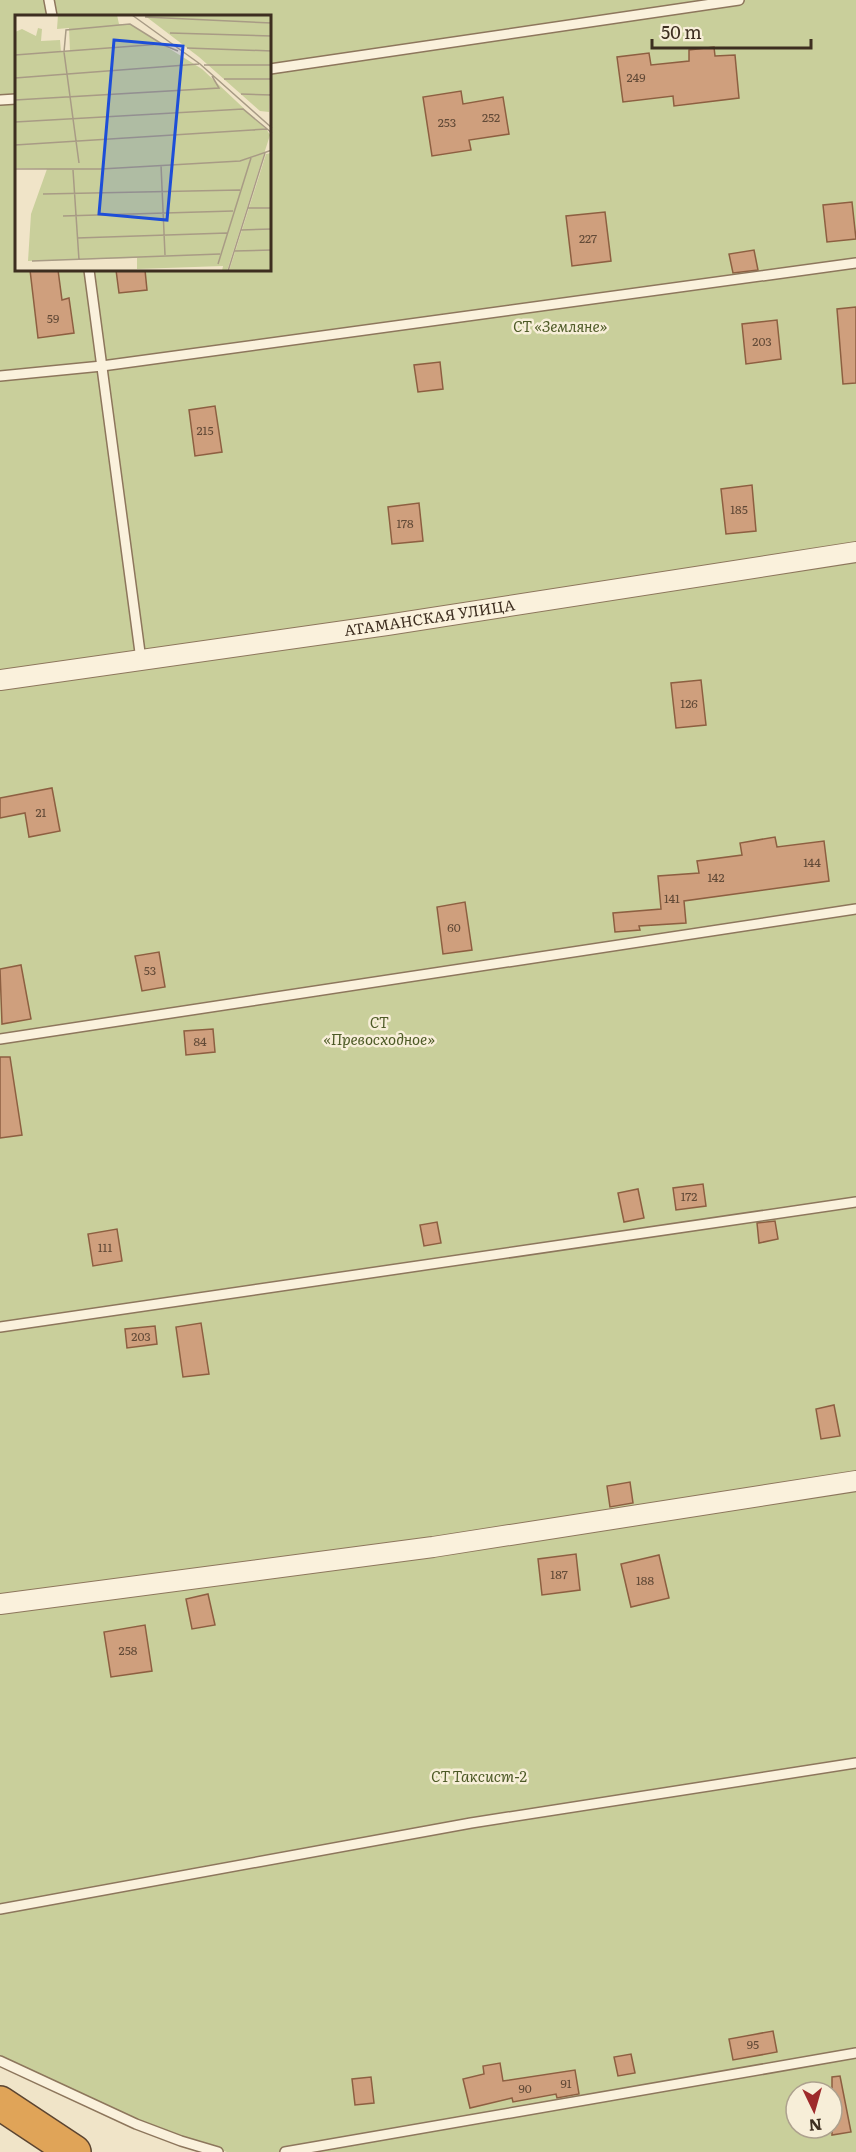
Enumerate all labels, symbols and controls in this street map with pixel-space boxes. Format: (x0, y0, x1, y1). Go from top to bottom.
scale bar (652, 12, 811, 50)
inset map (15, 15, 272, 272)
text: 50 m (661, 18, 702, 45)
house number: 249 (627, 68, 645, 86)
house number: 252 (482, 108, 500, 126)
house number: 253 (438, 113, 456, 131)
house number: 227 (579, 229, 597, 247)
house number: 59 (47, 309, 59, 327)
park label: СТ «Земляне» (513, 314, 608, 337)
house number: 203 (752, 332, 772, 350)
house number: 215 (196, 421, 214, 439)
house number: 185 (730, 500, 748, 518)
house number: 178 (396, 514, 414, 532)
street label: АТАМАНСКАЯ УЛИЦА (342, 592, 516, 641)
house number: 126 (680, 694, 698, 712)
house number: 21 (36, 803, 47, 821)
house number: 144 (803, 853, 821, 871)
house number: 142 (707, 868, 725, 886)
house number: 141 (664, 889, 680, 907)
house number: 60 (447, 918, 461, 936)
house number: 53 (144, 961, 156, 979)
park label: СТ «Превосходное» (323, 1010, 435, 1050)
house number: 84 (193, 1032, 207, 1050)
house number: 172 (681, 1187, 697, 1205)
house number: 111 (98, 1238, 112, 1256)
house number: 203 (131, 1327, 151, 1345)
house number: 187 (550, 1565, 568, 1583)
house number: 188 (636, 1571, 654, 1589)
house number: 258 (119, 1641, 138, 1659)
park label: СТ Таксист-2 (431, 1764, 527, 1787)
house number: 95 (747, 2035, 759, 2053)
house number: 91 (560, 2074, 572, 2092)
house number: 90 (518, 2079, 532, 2097)
north arrow (784, 2080, 844, 2140)
text: N (808, 2113, 823, 2138)

